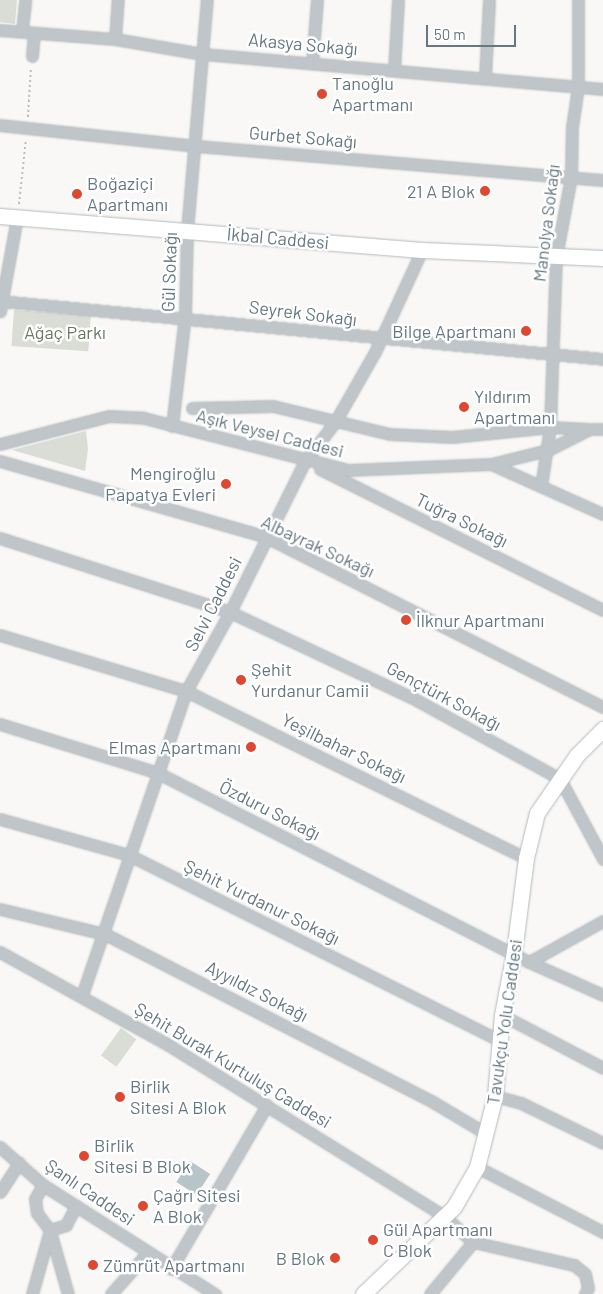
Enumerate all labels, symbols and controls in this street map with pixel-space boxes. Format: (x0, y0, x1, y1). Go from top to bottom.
scale bar (428, 15, 518, 47)
text: 50 m (434, 25, 466, 43)
street label: Akasya Sokağı (247, 28, 359, 60)
place label: Tanoğlu Apartmanı (332, 73, 413, 116)
marker: Tanoğlu Apartmanı (316, 88, 328, 100)
street label: Gurbet Sokağı (248, 122, 358, 152)
street label: Manolya Sokağı (528, 163, 564, 283)
place label: Boğaziçi Apartmanı (87, 173, 168, 215)
place label: 21 A Blok (407, 180, 475, 202)
marker: 21 A Blok (479, 185, 491, 197)
marker: Boğaziçi Apartmanı (71, 188, 83, 200)
street label: İkbal Caddesi (226, 223, 330, 253)
street label: Gül Sokağı (157, 231, 181, 313)
street label: Seyrek Sokağı (248, 296, 358, 330)
place label: Bilge Apartmanı (392, 320, 516, 342)
park label: Ağaç Parkı (24, 321, 106, 343)
marker: Bilge Apartmanı (520, 325, 532, 337)
place label: Yıldırım Apartmanı (474, 386, 555, 428)
marker: Yıldırım Apartmanı (458, 401, 470, 413)
street label: Aşık Veysel Caddesi (194, 404, 346, 462)
place label: Mengiroğlu Papatya Evleri (105, 463, 216, 506)
marker: Mengiroğlu Papatya Evleri (220, 478, 232, 490)
street label: Tuğra Sokağı (412, 488, 512, 552)
street label: Albayrak Sokağı (258, 510, 378, 582)
street label: Selvi Caddesi (180, 553, 246, 655)
place label: İlknur Apartmanı (416, 609, 544, 631)
marker: İlknur Apartmanı (400, 614, 412, 626)
street label: Gençtürk Sokağı (383, 657, 505, 735)
place label: Şehit Yurdanur Camii (251, 659, 369, 702)
marker: Şehit Yurdanur Camii (235, 674, 247, 686)
street label: Yeşilbahar Sokağı (278, 709, 410, 787)
place label: Elmas Apartmanı (109, 736, 241, 758)
marker: Elmas Apartmanı (245, 741, 257, 753)
street label: Özduru Sokağı (216, 775, 324, 845)
street label: Şehit Yurdanur Sokağı (181, 855, 343, 949)
street label: Tavukçu Yolu Caddesi (482, 938, 526, 1106)
street label: Ayyıldız Sokağı (202, 956, 312, 1026)
street label: Şehit Burak Kurtuluş Caddesi (131, 998, 335, 1132)
place label: Birlik Sitesi A Blok (130, 1076, 226, 1118)
marker: Birlik Sitesi A Blok (114, 1091, 126, 1103)
place label: Birlik Sitesi B Blok (94, 1135, 191, 1178)
marker: Birlik Sitesi B Blok (78, 1150, 90, 1162)
street label: Şanlı Caddesi (41, 1154, 139, 1230)
place label: Çağrı Sitesi A Blok (153, 1185, 241, 1228)
marker: Çağrı Sitesi A Blok (137, 1200, 149, 1212)
place label: Gül Apartmanı C Blok (383, 1219, 492, 1262)
marker: Gül Apartmanı C Blok (367, 1234, 379, 1246)
place label: B Blok (276, 1247, 325, 1269)
marker: B Blok (329, 1252, 341, 1264)
place label: Zümrüt Apartmanı (103, 1254, 245, 1276)
marker: Zümrüt Apartmanı (87, 1259, 99, 1271)

